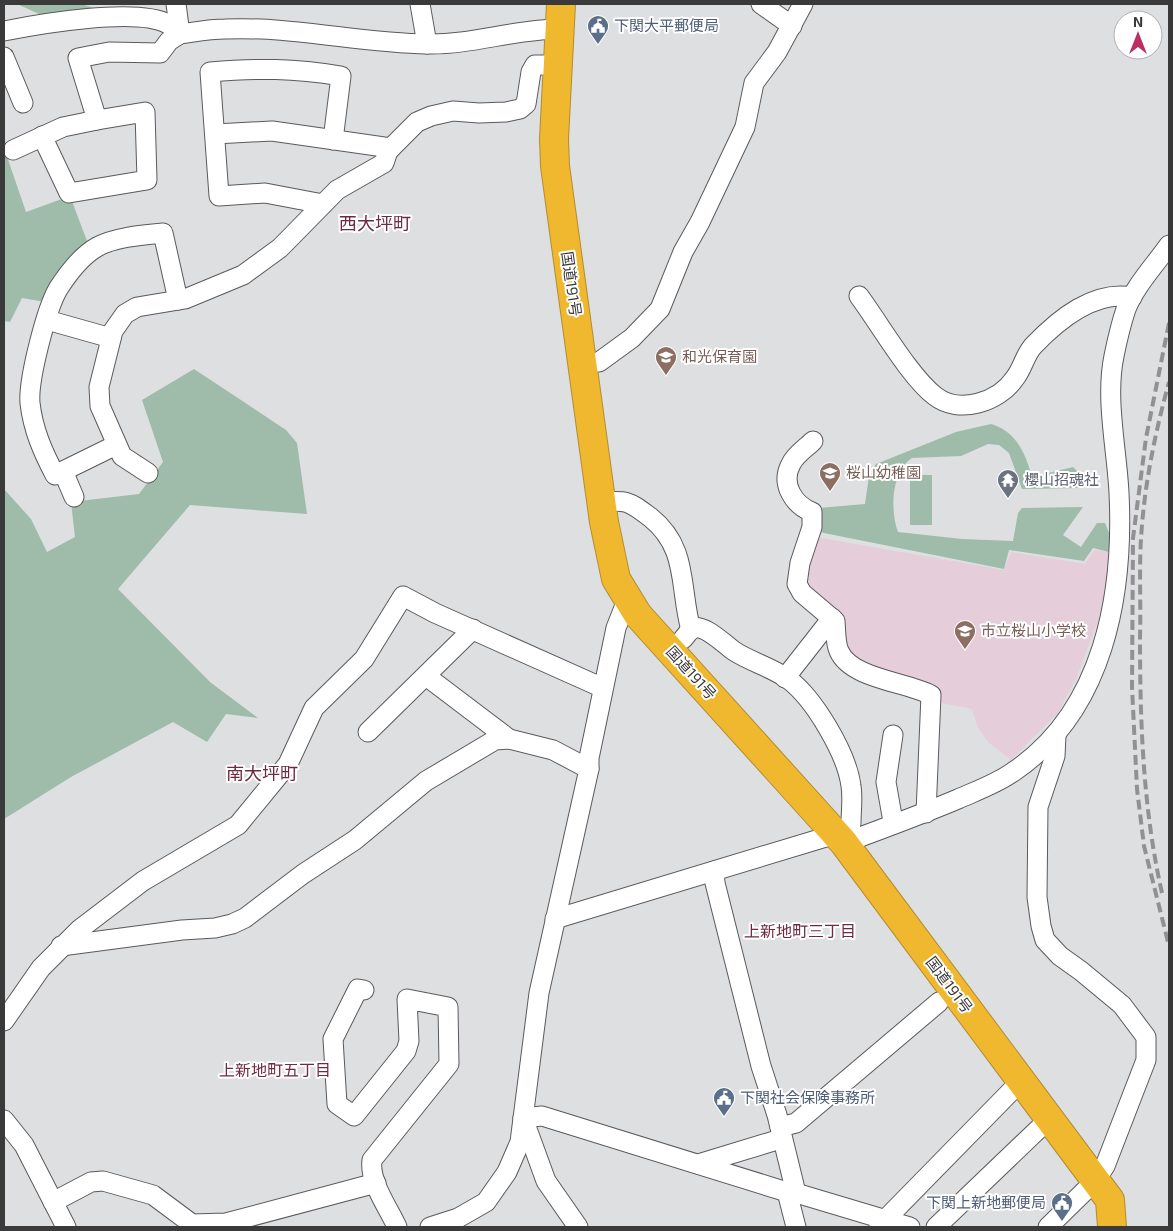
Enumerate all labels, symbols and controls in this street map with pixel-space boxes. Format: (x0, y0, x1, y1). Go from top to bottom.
north arrow (1113, 10, 1163, 60)
text: N (1133, 13, 1143, 30)
public building icon: 下関大平郵便局 (586, 14, 610, 45)
place label: 下関大平郵便局 (614, 16, 719, 34)
district label: 西大坪町 (339, 212, 411, 234)
street label: 国道191号 (559, 250, 585, 318)
school or university icon: 和光保育園 (654, 345, 678, 376)
place label: 和光保育園 (682, 347, 757, 365)
school or university icon: 桜山幼稚園 (818, 461, 842, 492)
place label: 桜山幼稚園 (846, 463, 921, 481)
temple icon: 櫻山招魂社 (996, 468, 1020, 499)
place label: 櫻山招魂社 (1024, 470, 1099, 488)
school or university icon: 市立桜山小学校 (953, 619, 977, 650)
place label: 市立桜山小学校 (981, 621, 1086, 639)
street label: 国道191号 (663, 642, 720, 703)
district label: 南大坪町 (226, 762, 298, 784)
district label: 上新地町三丁目 (744, 921, 856, 940)
street label: 国道191号 (923, 953, 977, 1016)
district label: 上新地町五丁目 (219, 1060, 331, 1079)
public building icon: 下関社会保険事務所 (712, 1086, 736, 1117)
place label: 下関社会保険事務所 (740, 1088, 875, 1106)
public building icon: 下関上新地郵便局 (1050, 1191, 1074, 1222)
place label: 下関上新地郵便局 (926, 1193, 1046, 1211)

